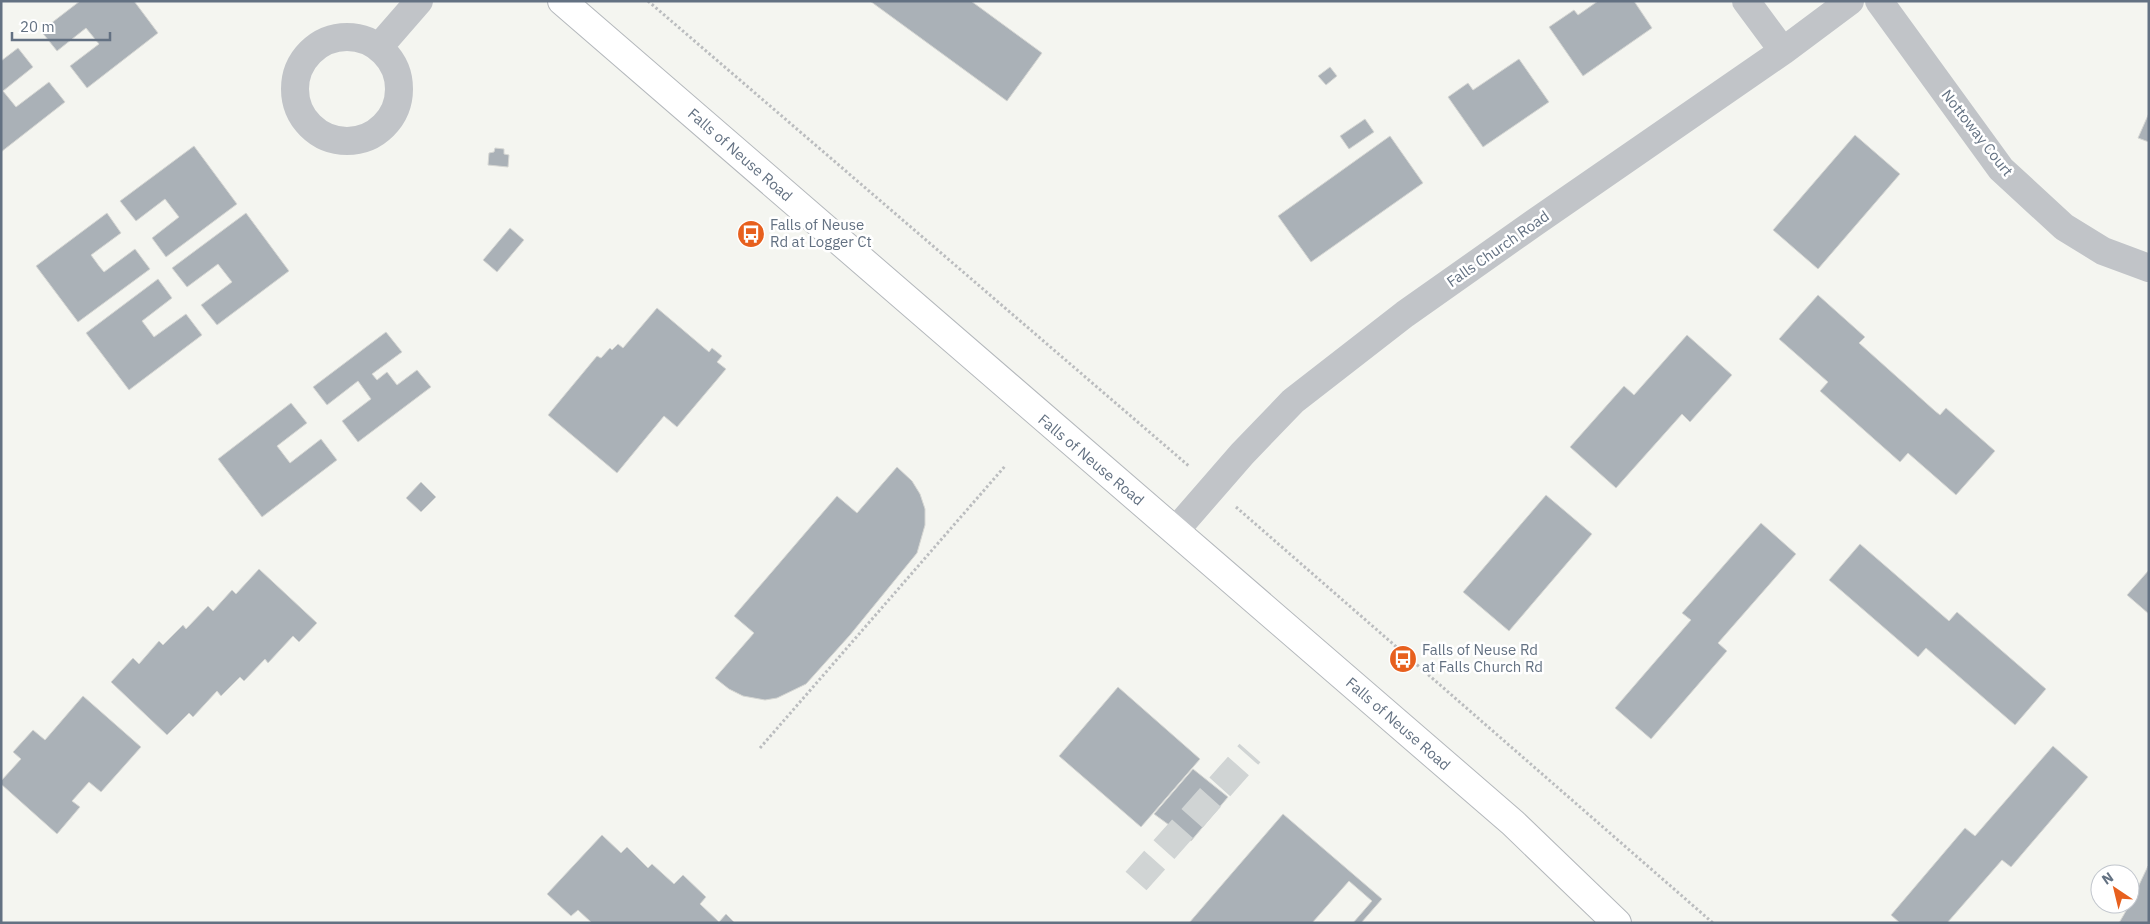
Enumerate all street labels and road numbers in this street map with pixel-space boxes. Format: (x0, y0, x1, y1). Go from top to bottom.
street label: Nottoway Court (1938, 85, 2017, 180)
street label: Falls of Neuse Road (684, 104, 797, 205)
street label: Falls Church Road (1443, 206, 1553, 291)
street label: Falls of Neuse Road (1035, 410, 1148, 509)
street label: Falls of Neuse Road (1342, 673, 1455, 774)

